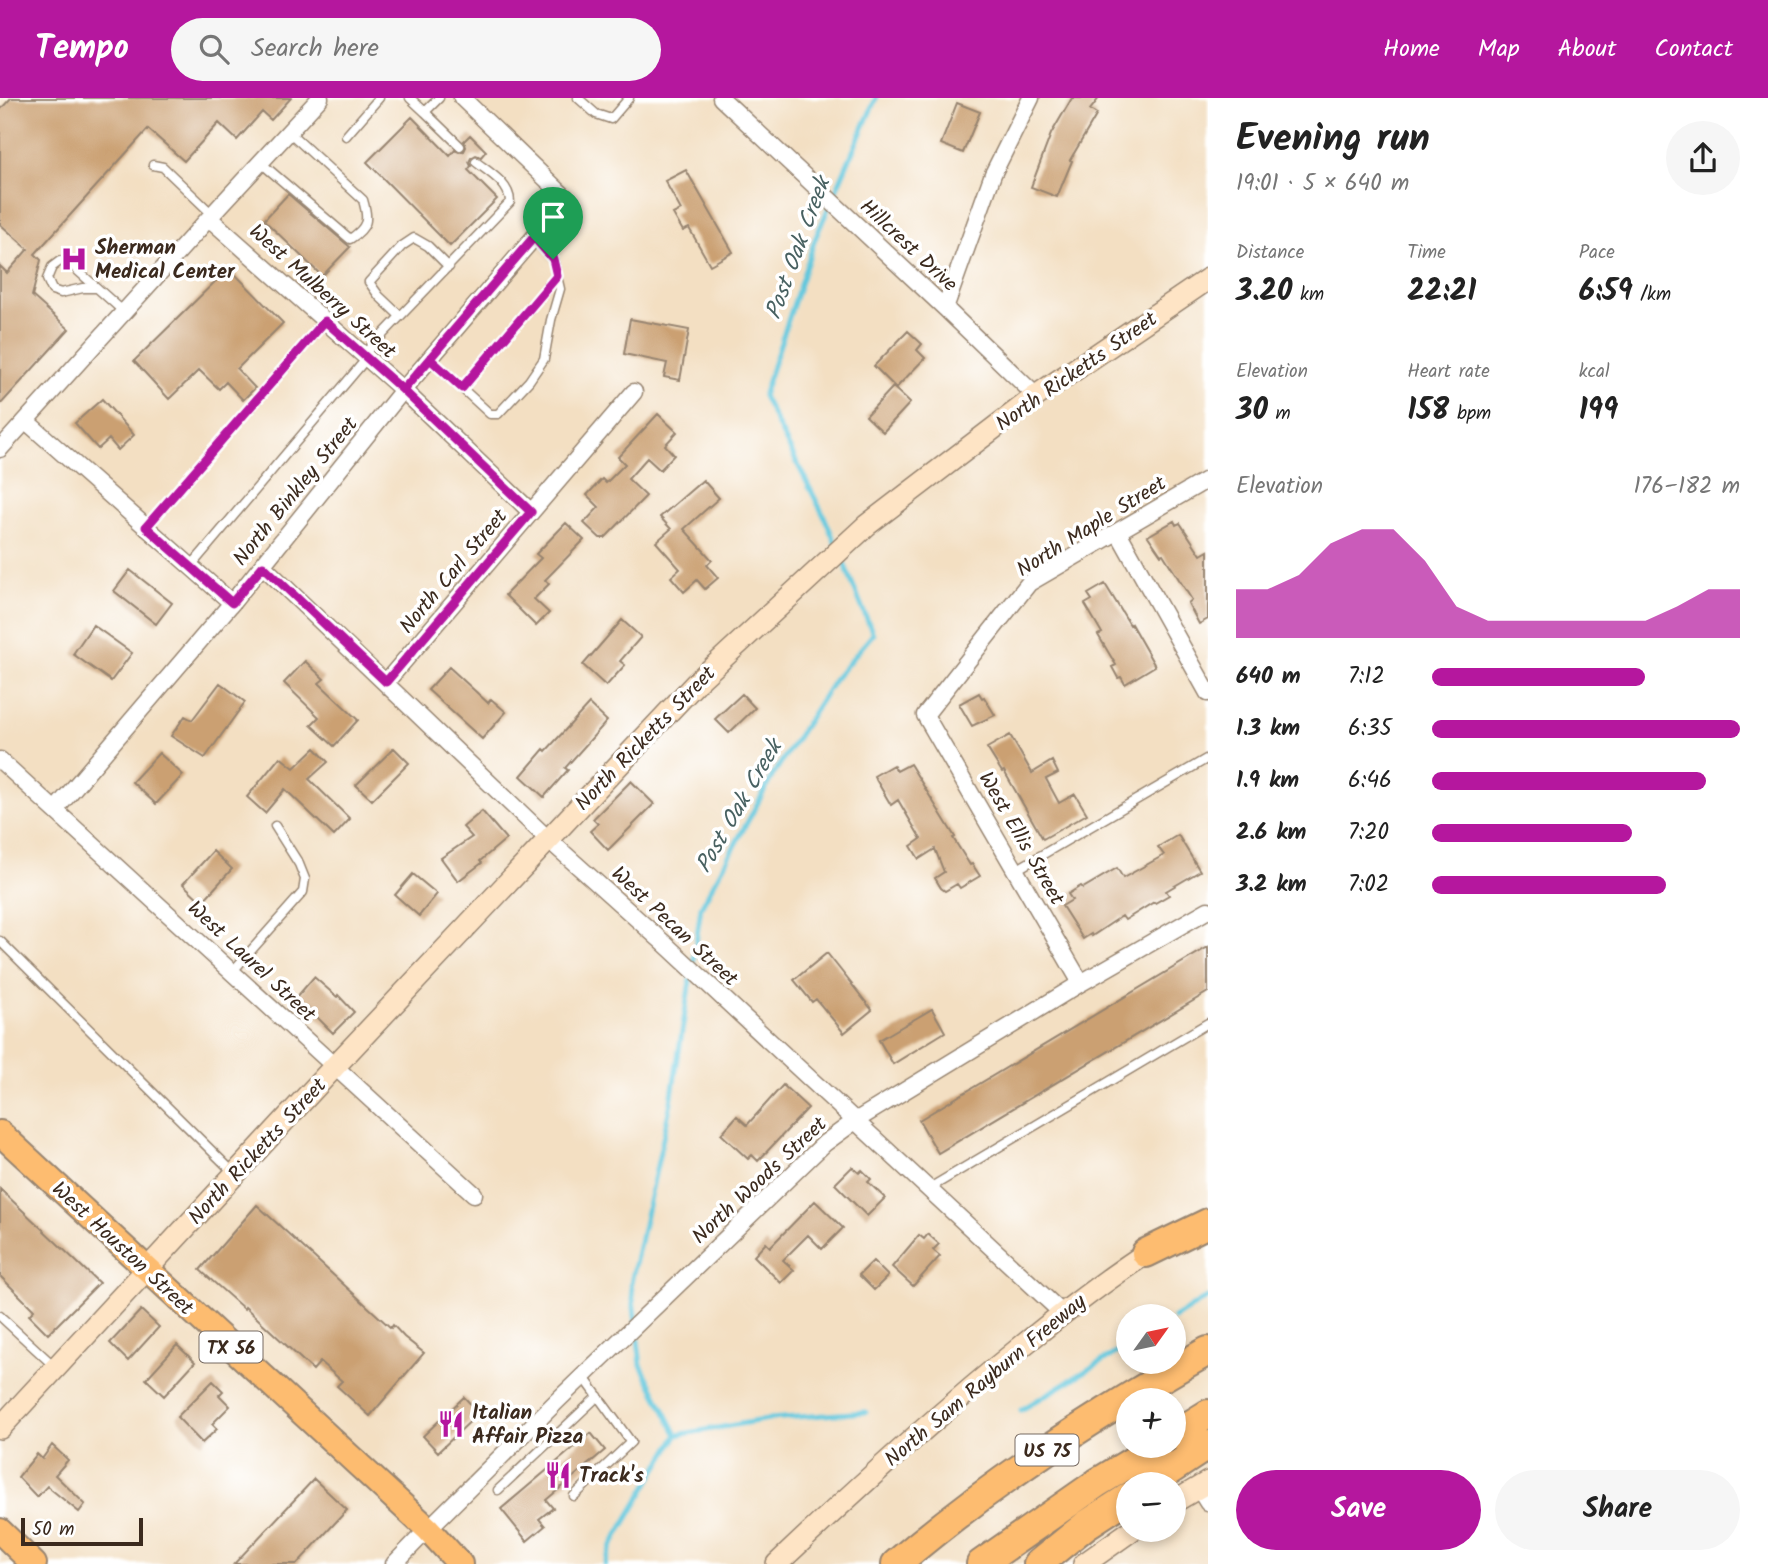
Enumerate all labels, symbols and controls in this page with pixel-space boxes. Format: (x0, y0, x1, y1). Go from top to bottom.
search box (171, 18, 661, 81)
text: Tempo (35, 23, 129, 76)
text: Search here (251, 28, 379, 70)
icon: search (195, 30, 233, 68)
text: Home (1383, 30, 1440, 69)
text: Map (1478, 30, 1520, 69)
text: About (1558, 30, 1616, 69)
text: Contact (1654, 30, 1733, 69)
text: Evening run (1236, 110, 1430, 170)
button: share (1666, 121, 1740, 195)
text: 19:01 · 5 × 640 m (1236, 166, 1409, 202)
water label: Post Oak Creek (757, 170, 842, 325)
pin (523, 187, 583, 259)
street label: Hillcrest Drive (851, 192, 965, 301)
icon: arrive (534, 198, 572, 236)
street label: West Mulberry Street (241, 217, 404, 368)
place label: Sherman Medical Center (95, 232, 236, 289)
text: Distance (1236, 238, 1304, 268)
text: Time (1407, 238, 1446, 268)
text: Pace (1579, 238, 1615, 268)
hospital icon: Sherman Medical Center (59, 244, 89, 274)
text: 3.20 (1236, 268, 1292, 316)
text: 22:21 (1407, 268, 1476, 316)
text: 6:59 (1579, 268, 1633, 316)
text: km (1292, 280, 1324, 310)
text: /km (1633, 280, 1671, 310)
street label: North Ricketts Street (989, 303, 1165, 441)
text: Elevation (1236, 357, 1308, 387)
text: Heart rate (1407, 357, 1490, 387)
text: kcal (1579, 357, 1610, 387)
text: 30 (1236, 387, 1268, 435)
text: 158 (1407, 387, 1449, 435)
text: 199 (1579, 387, 1618, 435)
text: m (1268, 399, 1291, 429)
text: bpm (1449, 399, 1491, 429)
street label: North Binkley Street (225, 409, 367, 574)
street label: North Maple Street (1010, 467, 1174, 587)
text: Elevation (1236, 469, 1323, 505)
text: 176–182 m (1633, 469, 1740, 505)
street label: North Carl Street (392, 501, 517, 642)
street label: North Ricketts Street (568, 658, 725, 819)
text: 640 m (1236, 659, 1301, 695)
text: 7:12 (1348, 659, 1385, 695)
text: 1.3 km (1236, 711, 1300, 747)
text: 6:35 (1348, 711, 1392, 747)
water label: Post Oak Creek (687, 731, 794, 880)
text: 1.9 km (1236, 763, 1299, 799)
text: 6:46 (1348, 763, 1392, 799)
street label: West Ellis Street (969, 766, 1073, 913)
text: 2.6 km (1236, 815, 1306, 851)
text: 7:20 (1348, 815, 1389, 851)
street label: West Pecan Street (603, 859, 746, 996)
text: 3.2 km (1236, 867, 1306, 903)
text: 7:02 (1348, 867, 1389, 903)
street label: West Laurel Street (179, 893, 324, 1031)
street label: North Ricketts Street (181, 1070, 336, 1233)
street label: North Woods Street (685, 1109, 836, 1253)
street label: West Houston Street (43, 1174, 201, 1325)
street label: North Sam Rayburn Freeway (878, 1286, 1094, 1476)
north arrow (1116, 1304, 1186, 1374)
map controls (1116, 1304, 1186, 1542)
road number: TX 56 (200, 1331, 262, 1362)
button: + (1116, 1388, 1186, 1458)
place label: Italian Affair Pizza (472, 1397, 584, 1454)
restaurant icon: Italian Affair Pizza (436, 1409, 466, 1439)
road number: US 75 (1016, 1434, 1078, 1466)
restaurant icon: Track's (543, 1460, 573, 1490)
place label: Track's (579, 1460, 644, 1493)
button: Save (1236, 1470, 1481, 1550)
button: Share (1495, 1470, 1740, 1550)
button: − (1116, 1472, 1186, 1542)
scale bar (21, 1515, 144, 1547)
text: 50 m (32, 1515, 74, 1545)

